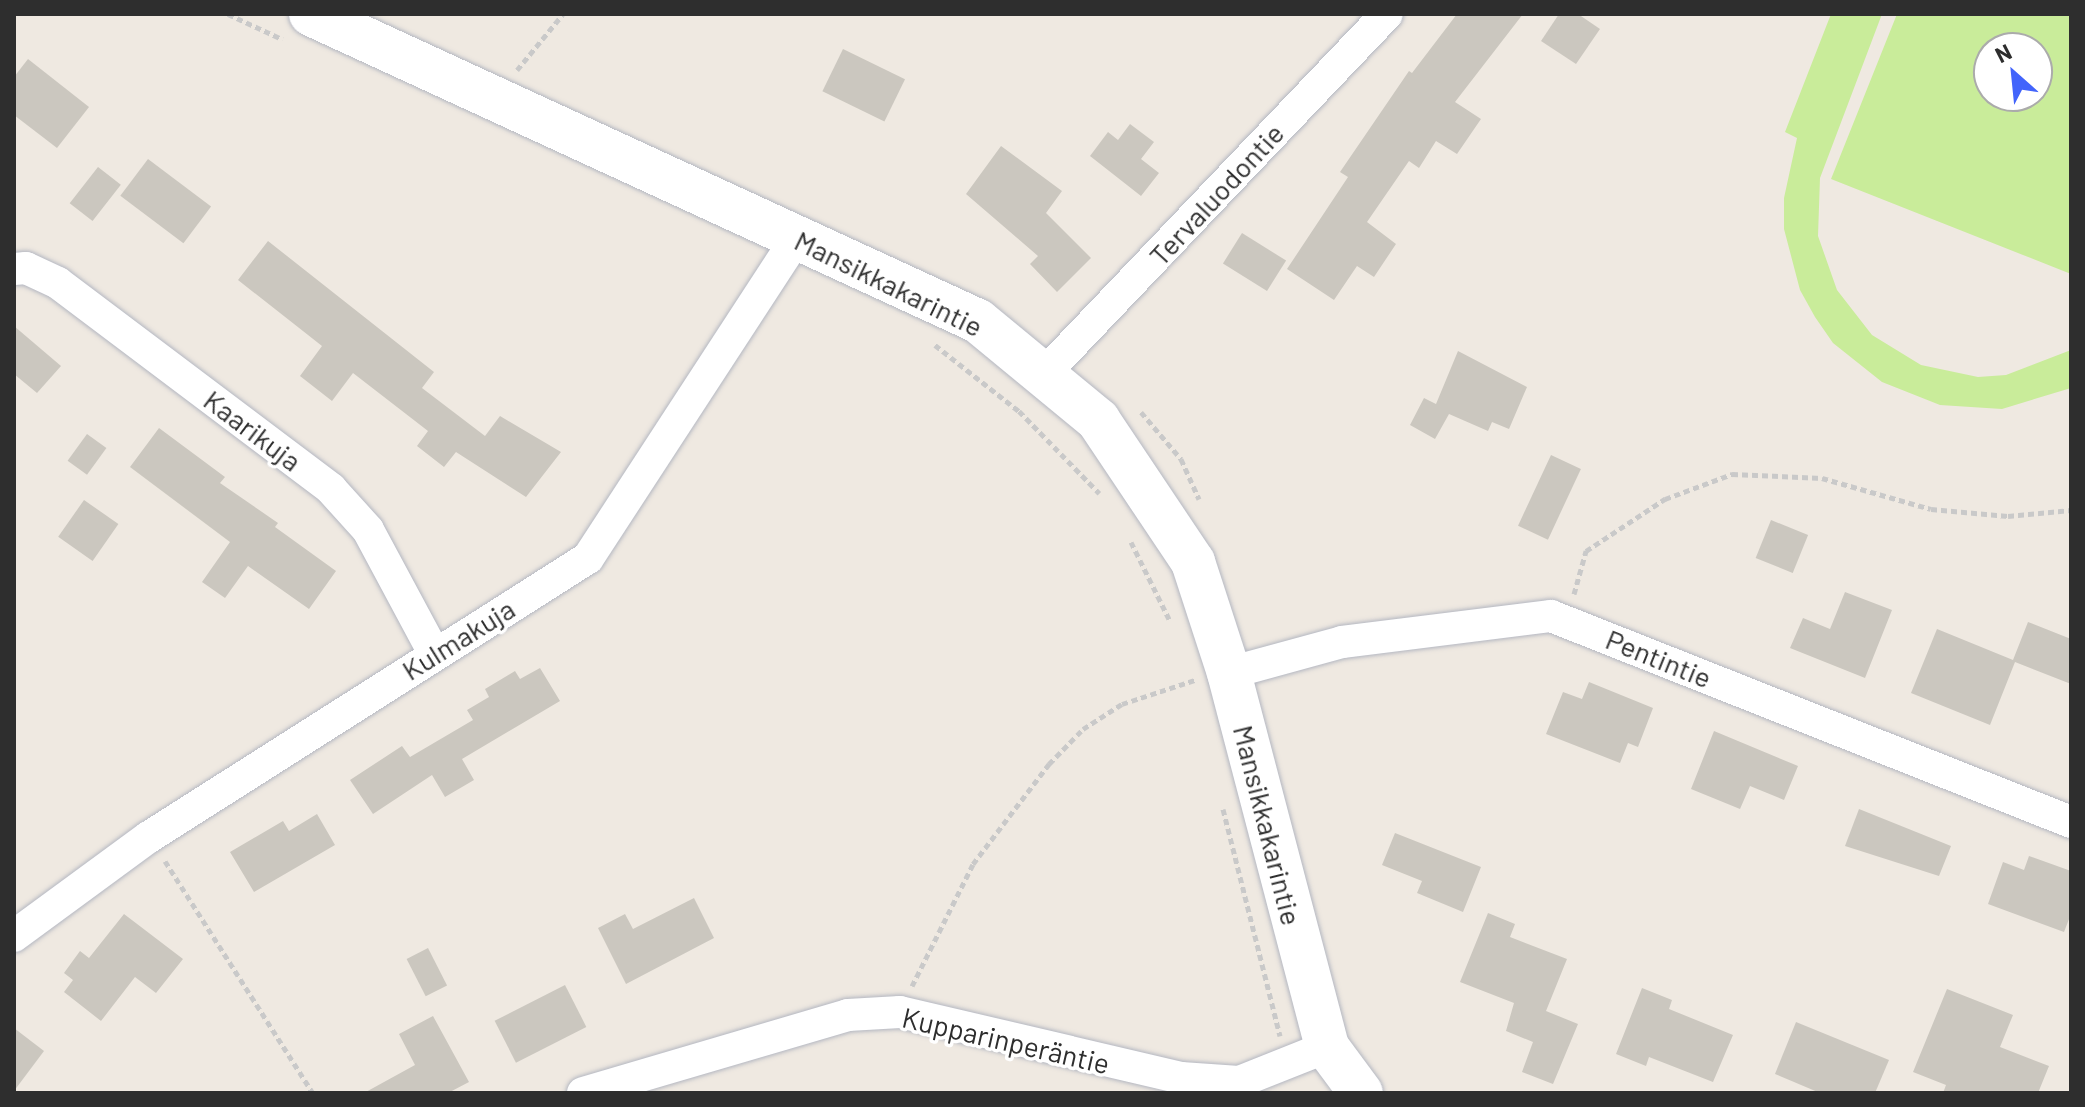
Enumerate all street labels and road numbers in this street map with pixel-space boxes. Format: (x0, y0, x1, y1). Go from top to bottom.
street label: Tervaluodontie (1142, 116, 1290, 272)
street label: Mansikkakarintie (790, 223, 988, 343)
street label: Kaarikuja (198, 383, 308, 477)
street label: Kulmakuja (396, 591, 520, 687)
street label: Pentintie (1601, 622, 1717, 694)
street label: Mansikkakarintie (1227, 722, 1309, 928)
street label: Kupparinperäntie (899, 1000, 1113, 1080)

